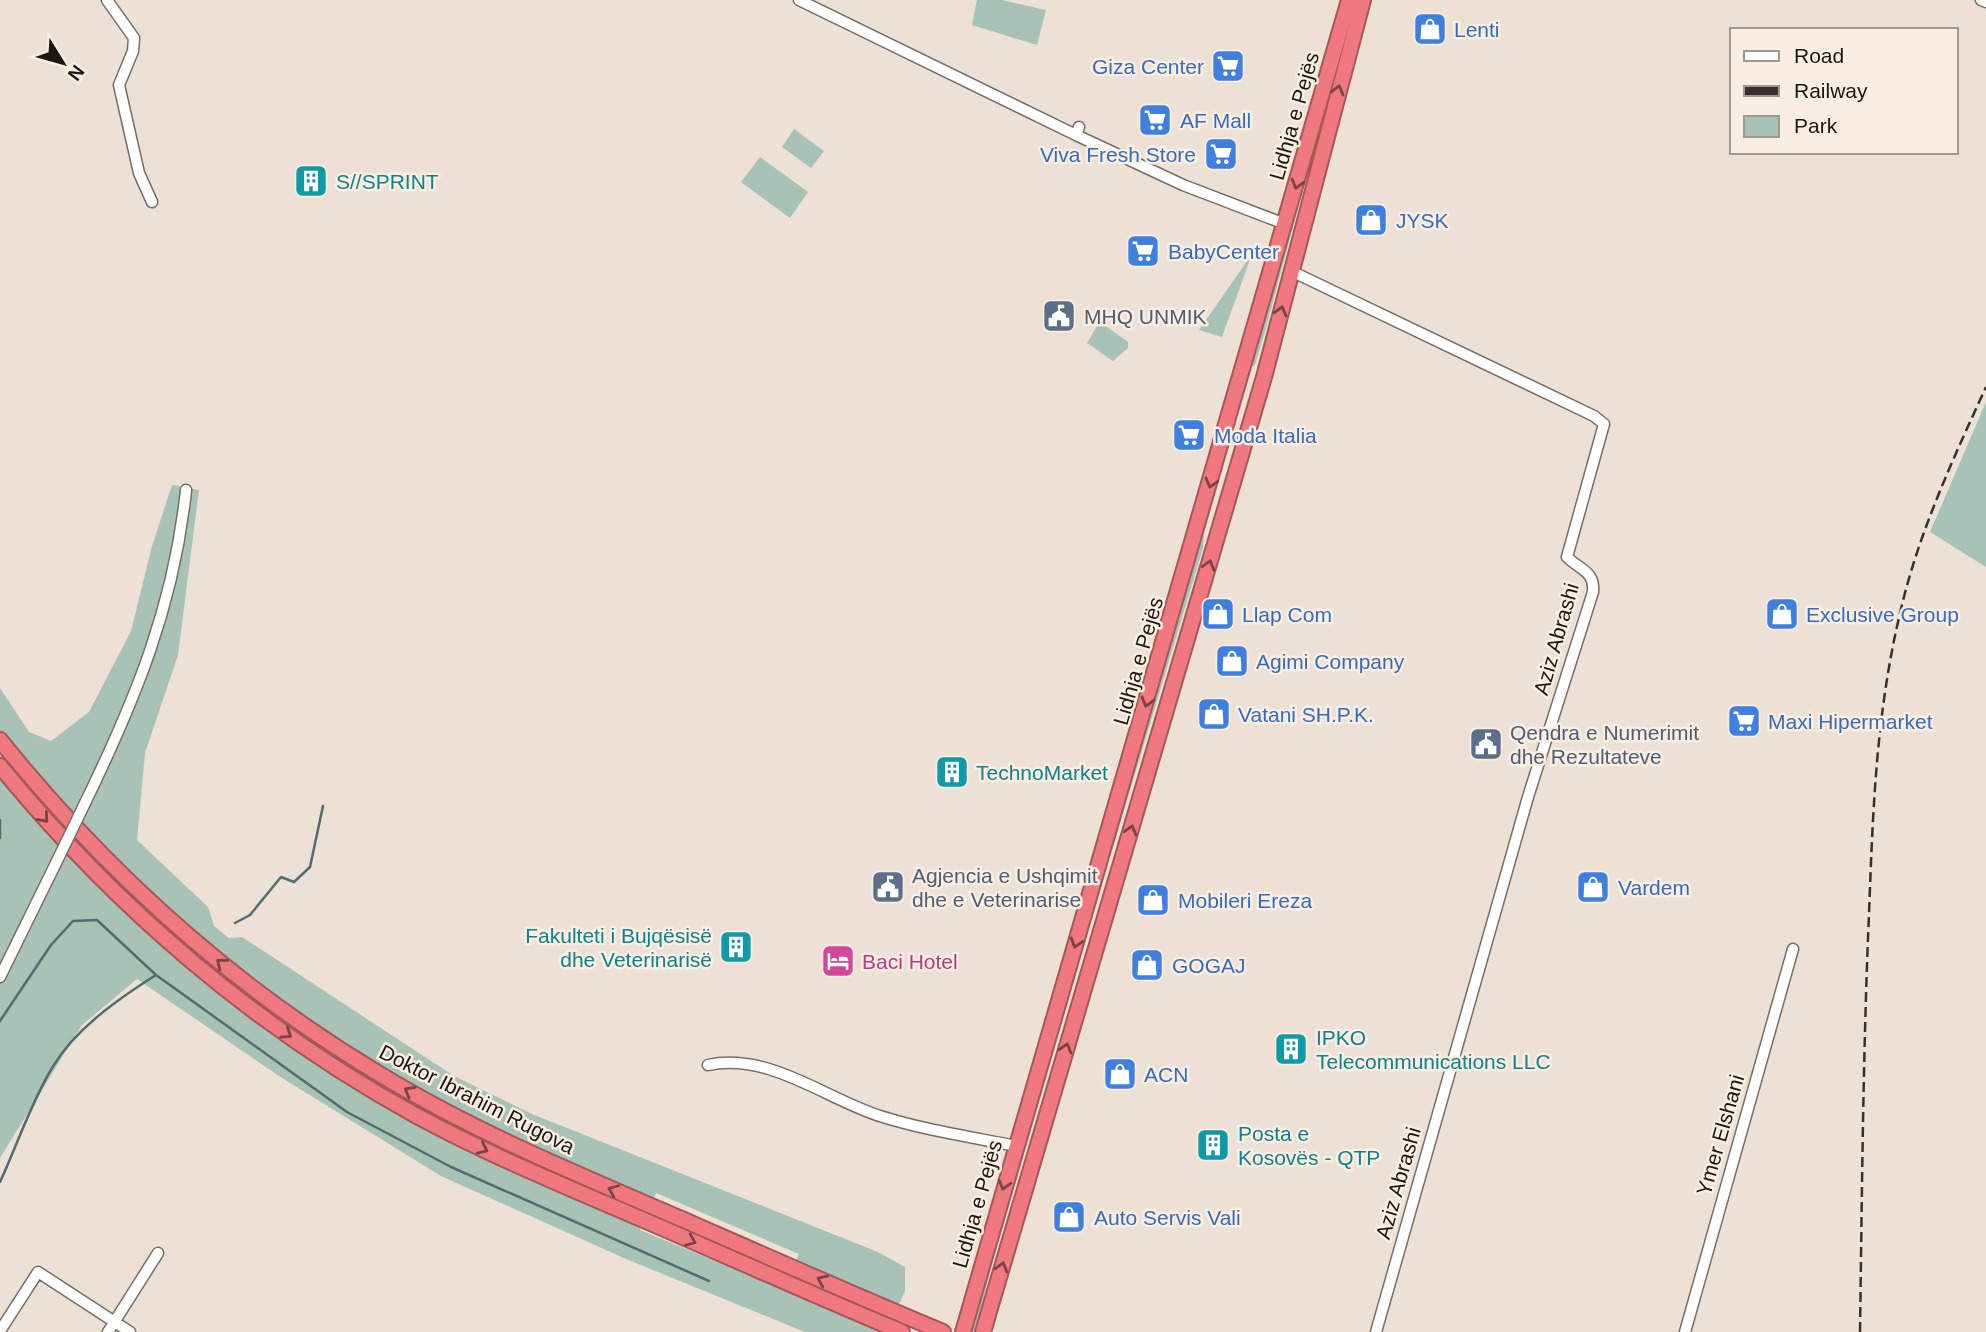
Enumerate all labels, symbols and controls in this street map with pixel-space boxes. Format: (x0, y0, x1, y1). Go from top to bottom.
shop icon: Lenti (1411, 10, 1449, 48)
place label: Lenti (1454, 18, 1500, 41)
north arrow (28, 28, 98, 98)
legend (1730, 28, 1958, 154)
text: Road (1794, 44, 1844, 67)
supermarket icon: Giza Center (1209, 47, 1247, 85)
street label: Lidhja e Pejës (1265, 49, 1323, 183)
place label: Giza Center (1092, 55, 1204, 78)
text: N (64, 61, 89, 85)
text: Railway (1794, 79, 1868, 102)
one-way arrow (1330, 85, 1344, 97)
supermarket icon: AF Mall (1136, 101, 1174, 139)
place label: AF Mall (1180, 109, 1251, 132)
text: Park (1794, 114, 1838, 137)
supermarket icon: Viva Fresh Store (1202, 135, 1240, 173)
place label: Viva Fresh Store (1040, 143, 1196, 166)
building icon: S//SPRINT (292, 162, 330, 200)
place label: S//SPRINT (336, 170, 439, 193)
one-way arrow (1290, 177, 1305, 189)
shop icon: JYSK (1352, 201, 1390, 239)
place label: JYSK (1396, 209, 1449, 232)
supermarket icon: BabyCenter (1124, 232, 1162, 270)
place label: BabyCenter (1168, 240, 1279, 263)
public building icon: MHQ UNMIK (1040, 297, 1078, 335)
place label: MHQ UNMIK (1084, 305, 1207, 328)
one-way arrow (1273, 305, 1287, 317)
supermarket icon: Moda Italia (1170, 416, 1208, 454)
place label: Moda Italia (1214, 424, 1317, 447)
one-way arrow (1205, 477, 1219, 489)
one-way arrow (1200, 559, 1215, 571)
street label: Aziz Abrashi (1529, 580, 1583, 698)
street label: Lidhja e Pejës (1109, 594, 1167, 728)
shop icon: Llap Com (1199, 595, 1237, 633)
shop icon: Exclusive Group (1763, 595, 1801, 633)
place label: Llap Com (1242, 603, 1332, 626)
place label: Exclusive Group (1806, 603, 1959, 626)
shop icon: Agimi Company (1213, 642, 1251, 680)
place label: Agimi Company (1256, 650, 1405, 673)
one-way arrow (1141, 695, 1156, 707)
shop icon: Vatani SH.P.K. (1195, 695, 1233, 733)
supermarket icon: Maxi Hipermarket (1725, 702, 1763, 740)
place label: Vatani SH.P.K. (1238, 703, 1374, 726)
place label: Maxi Hipermarket (1768, 710, 1933, 733)
place label: Qendra e Numerimit dhe Rezultateve (1510, 721, 1699, 768)
public building icon: Qendra e Numerimit dhe Rezultateve (1467, 725, 1505, 763)
building icon: TechnoMarket (933, 753, 971, 791)
place label: TechnoMarket (976, 761, 1108, 784)
one-way arrow (36, 810, 48, 823)
one-way arrow (1122, 824, 1137, 836)
place label: Agjencia e Ushqimit dhe e Veterinarise (912, 864, 1098, 911)
public building icon: Agjencia e Ushqimit dhe e Veterinarise (869, 868, 907, 906)
shop icon: Vardem (1574, 868, 1612, 906)
place label: Vardem (1618, 876, 1690, 899)
shop icon: Mobileri Ereza (1134, 881, 1172, 919)
place label: Mobileri Ereza (1178, 889, 1313, 912)
place label: Fakulteti i Bujqësisë dhe Veterinarisë (525, 924, 712, 971)
building icon: Fakulteti i Bujqësisë dhe Veterinarisë (717, 928, 755, 966)
one-way arrow (1070, 937, 1085, 949)
hotel icon: Baci Hotel (819, 942, 857, 980)
shop icon: GOGAJ (1128, 946, 1166, 984)
place label: Baci Hotel (862, 950, 958, 973)
place label: GOGAJ (1172, 954, 1246, 977)
one-way arrow (216, 959, 228, 972)
one-way arrow (279, 1025, 292, 1038)
place label: IPKO Telecommunications LLC (1316, 1026, 1551, 1073)
building icon: IPKO Telecommunications LLC (1272, 1030, 1310, 1068)
street label: Doktor Ibrahim Rugova (376, 1040, 579, 1158)
one-way arrow (1058, 1043, 1073, 1055)
shop icon: ACN (1101, 1055, 1139, 1093)
place label: ACN (1144, 1063, 1188, 1086)
street label: Ymer Elshani (1692, 1072, 1748, 1198)
one-way arrow (403, 1086, 416, 1099)
place label: Posta e Kosovës - QTP (1238, 1122, 1380, 1169)
street label: Aziz Abrashi (1371, 1124, 1425, 1242)
building icon: Posta e Kosovës - QTP (1194, 1126, 1232, 1164)
street label: Lidhja e Pejës (948, 1137, 1006, 1271)
one-way arrow (476, 1140, 488, 1154)
one-way arrow (998, 1179, 1013, 1191)
one-way arrow (608, 1184, 621, 1198)
shop icon: Auto Servis Vali (1050, 1198, 1088, 1236)
place label: Auto Servis Vali (1094, 1206, 1241, 1229)
one-way arrow (683, 1233, 696, 1247)
one-way arrow (993, 1261, 1008, 1273)
one-way arrow (817, 1275, 829, 1289)

